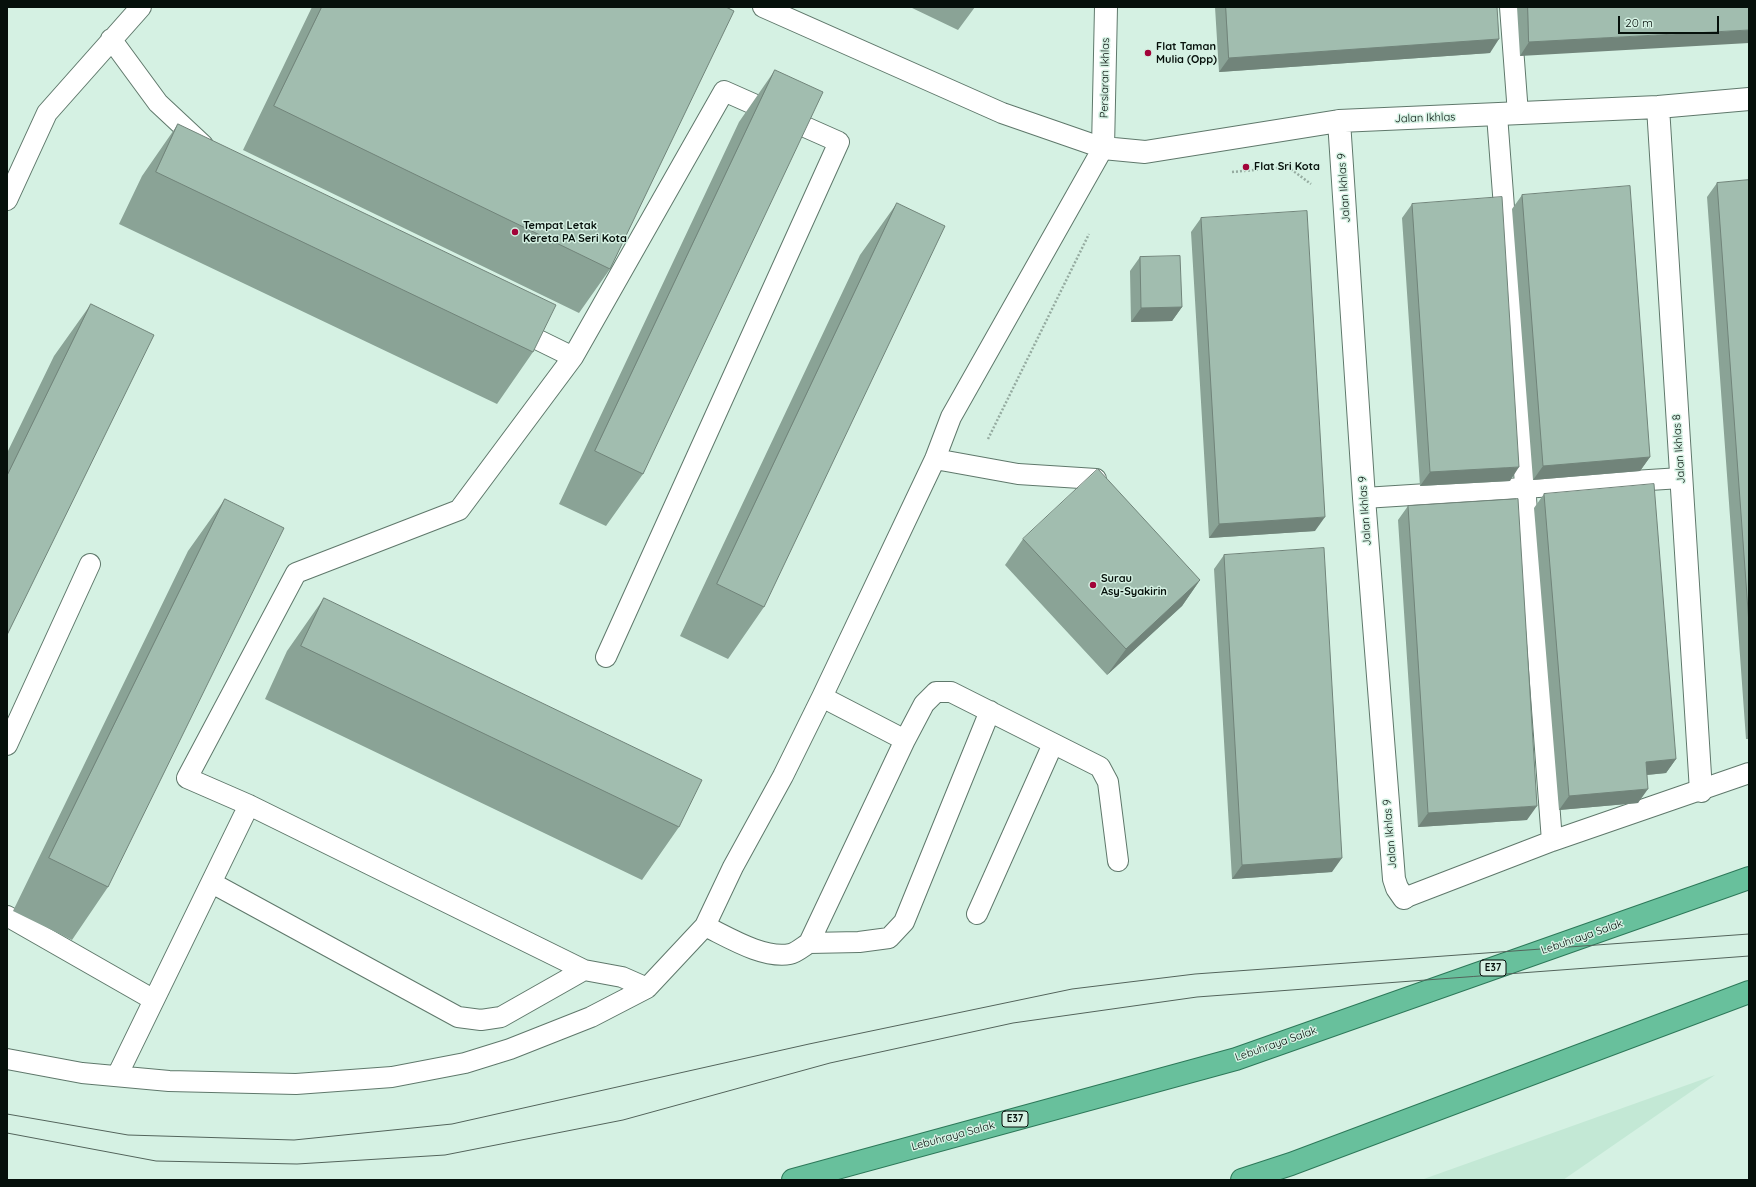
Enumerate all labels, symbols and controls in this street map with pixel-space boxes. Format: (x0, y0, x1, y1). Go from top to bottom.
scale bar (1620, 8, 1721, 34)
text: 20 m (1625, 15, 1653, 30)
street label: Persiaran Ikhlas (1098, 38, 1112, 118)
place label: Flat Taman Mulia (Opp) (1156, 40, 1217, 66)
marker: Flat Taman Mulia (Opp) (1143, 48, 1153, 58)
street label: Jalan Ikhlas (1394, 110, 1456, 126)
street label: Jalan Ikhlas 9 (1335, 153, 1353, 223)
place label: Flat Sri Kota (1254, 160, 1320, 174)
marker: Flat Sri Kota (1241, 162, 1251, 172)
place label: Tempat Letak Kereta PA Seri Kota (523, 219, 627, 245)
marker: Tempat Letak Kereta PA Seri Kota (510, 227, 520, 237)
street label: Jalan Ikhlas 8 (1670, 414, 1688, 484)
street label: Jalan Ikhlas 9 (1356, 476, 1374, 546)
place label: Surau Asy-Syakirin (1101, 572, 1167, 598)
marker: Surau Asy-Syakirin (1088, 580, 1098, 590)
street label: Jalan Ikhlas 9 (1380, 799, 1400, 869)
street label: Lebuhraya Salak (1539, 917, 1625, 957)
road number: E37 (1480, 960, 1506, 976)
street label: Lebuhraya Salak (1233, 1024, 1319, 1064)
road number: E37 (1002, 1111, 1028, 1127)
street label: Lebuhraya Salak (910, 1119, 996, 1153)

